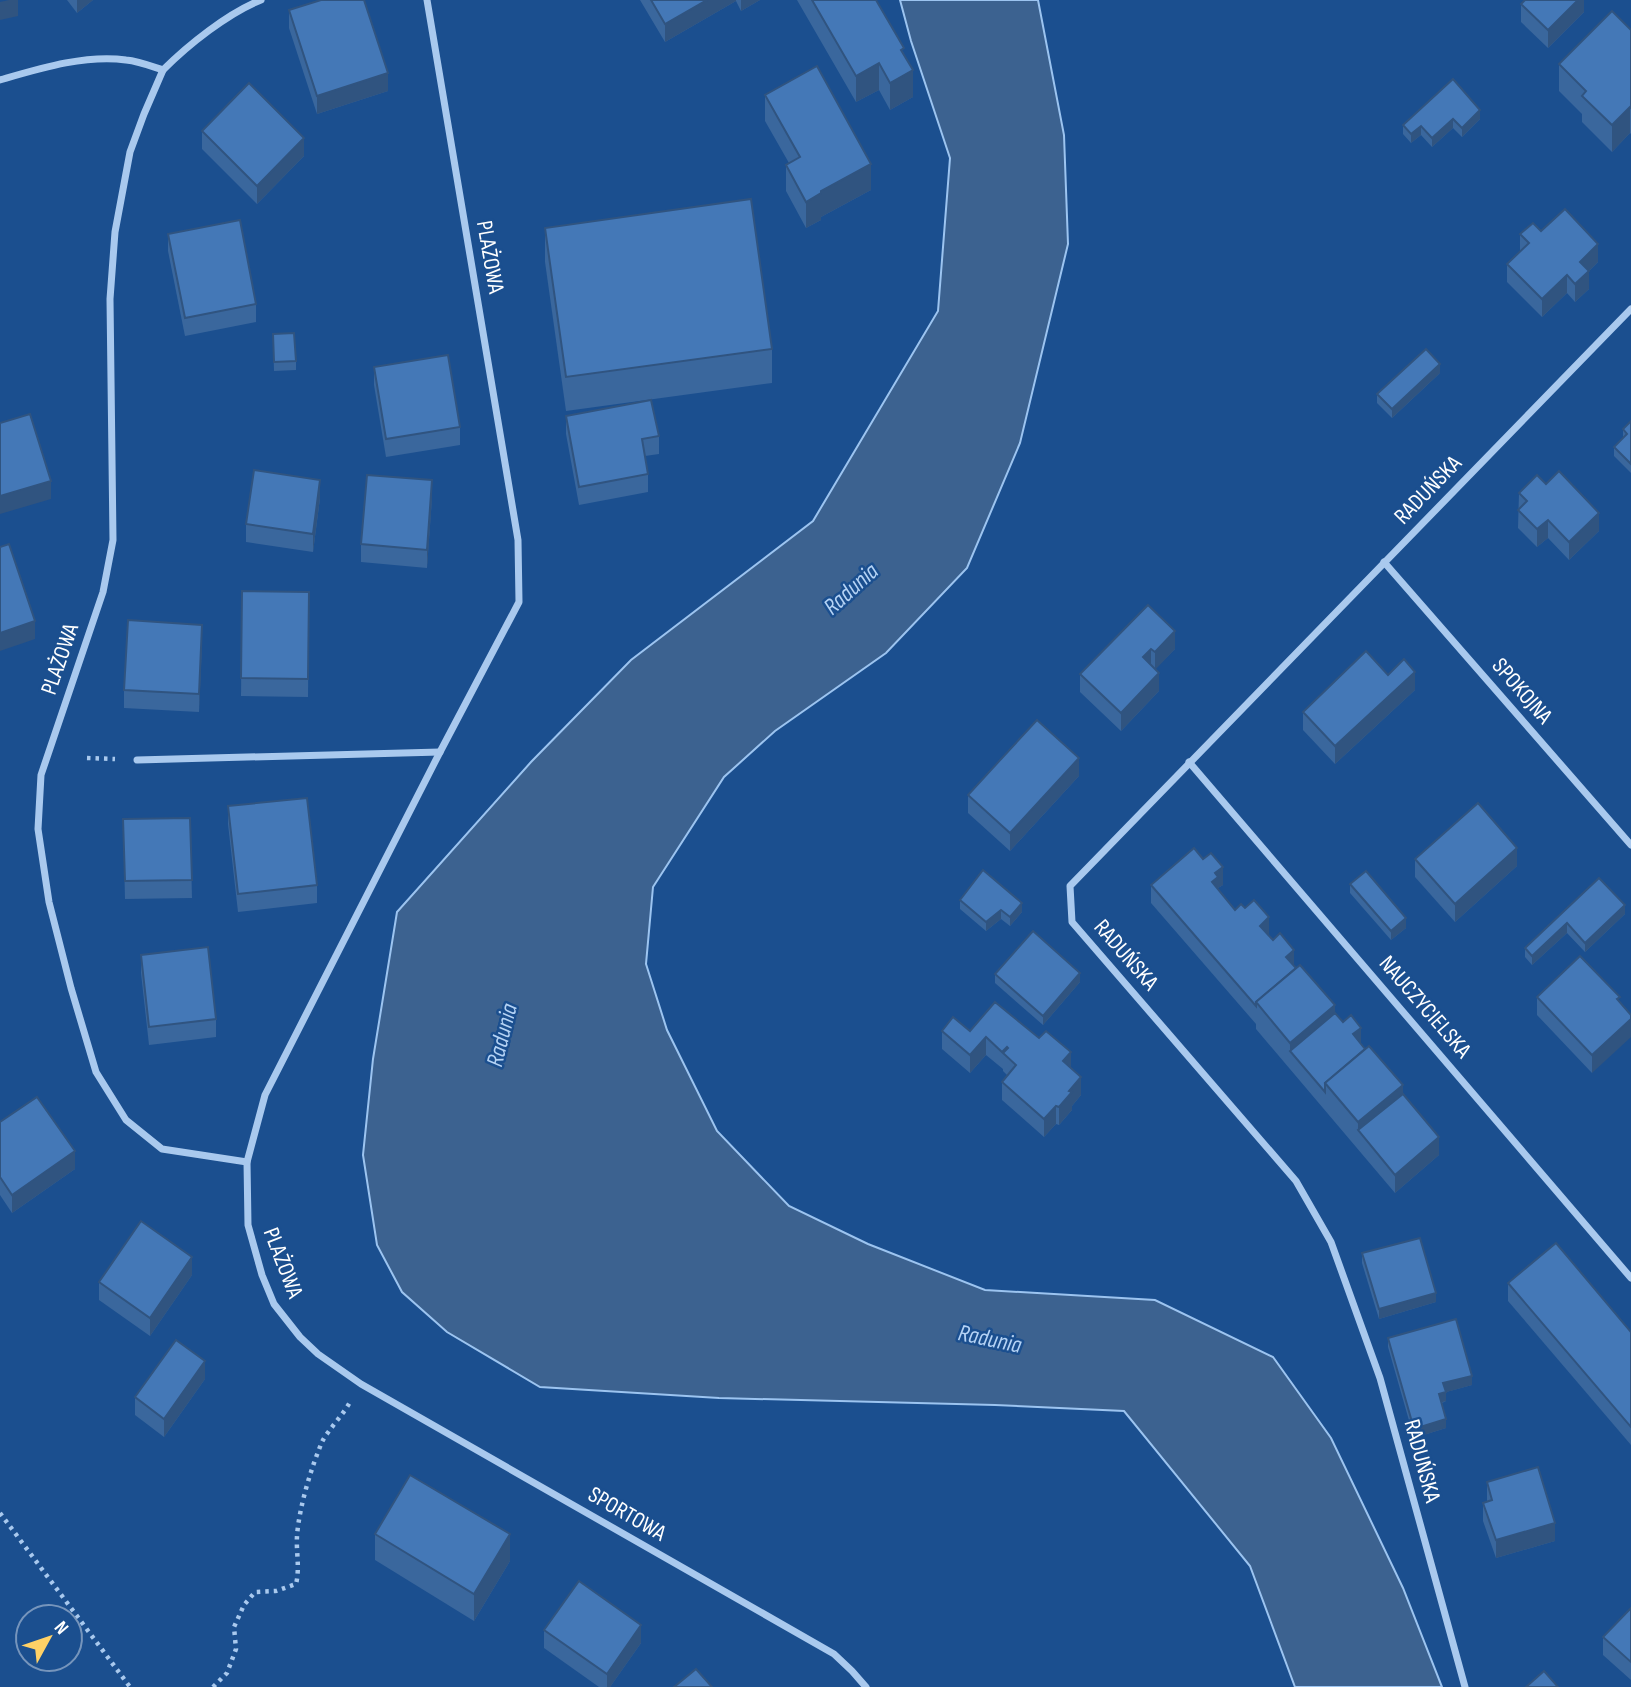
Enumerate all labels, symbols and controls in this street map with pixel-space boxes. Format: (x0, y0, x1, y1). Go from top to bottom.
street label: PLAŻOWA (470, 218, 510, 296)
street label: RADUŃSKA (1388, 450, 1468, 530)
water label: Radunia (817, 557, 885, 621)
street label: PLAŻOWA (35, 620, 85, 698)
street label: SPOKOJNA (1486, 652, 1558, 730)
street label: RADUŃSKA (1088, 914, 1165, 996)
street label: NAUCZYCIELSKA (1373, 950, 1477, 1064)
water label: Radunia (480, 1000, 524, 1070)
street label: PLAŻOWA (257, 1224, 309, 1302)
water label: Radunia (956, 1318, 1025, 1360)
street label: RADUŃSKA (1397, 1416, 1447, 1506)
street label: SPORTOWA (583, 1480, 671, 1548)
north arrow (14, 1603, 84, 1673)
text: N (49, 1617, 73, 1639)

